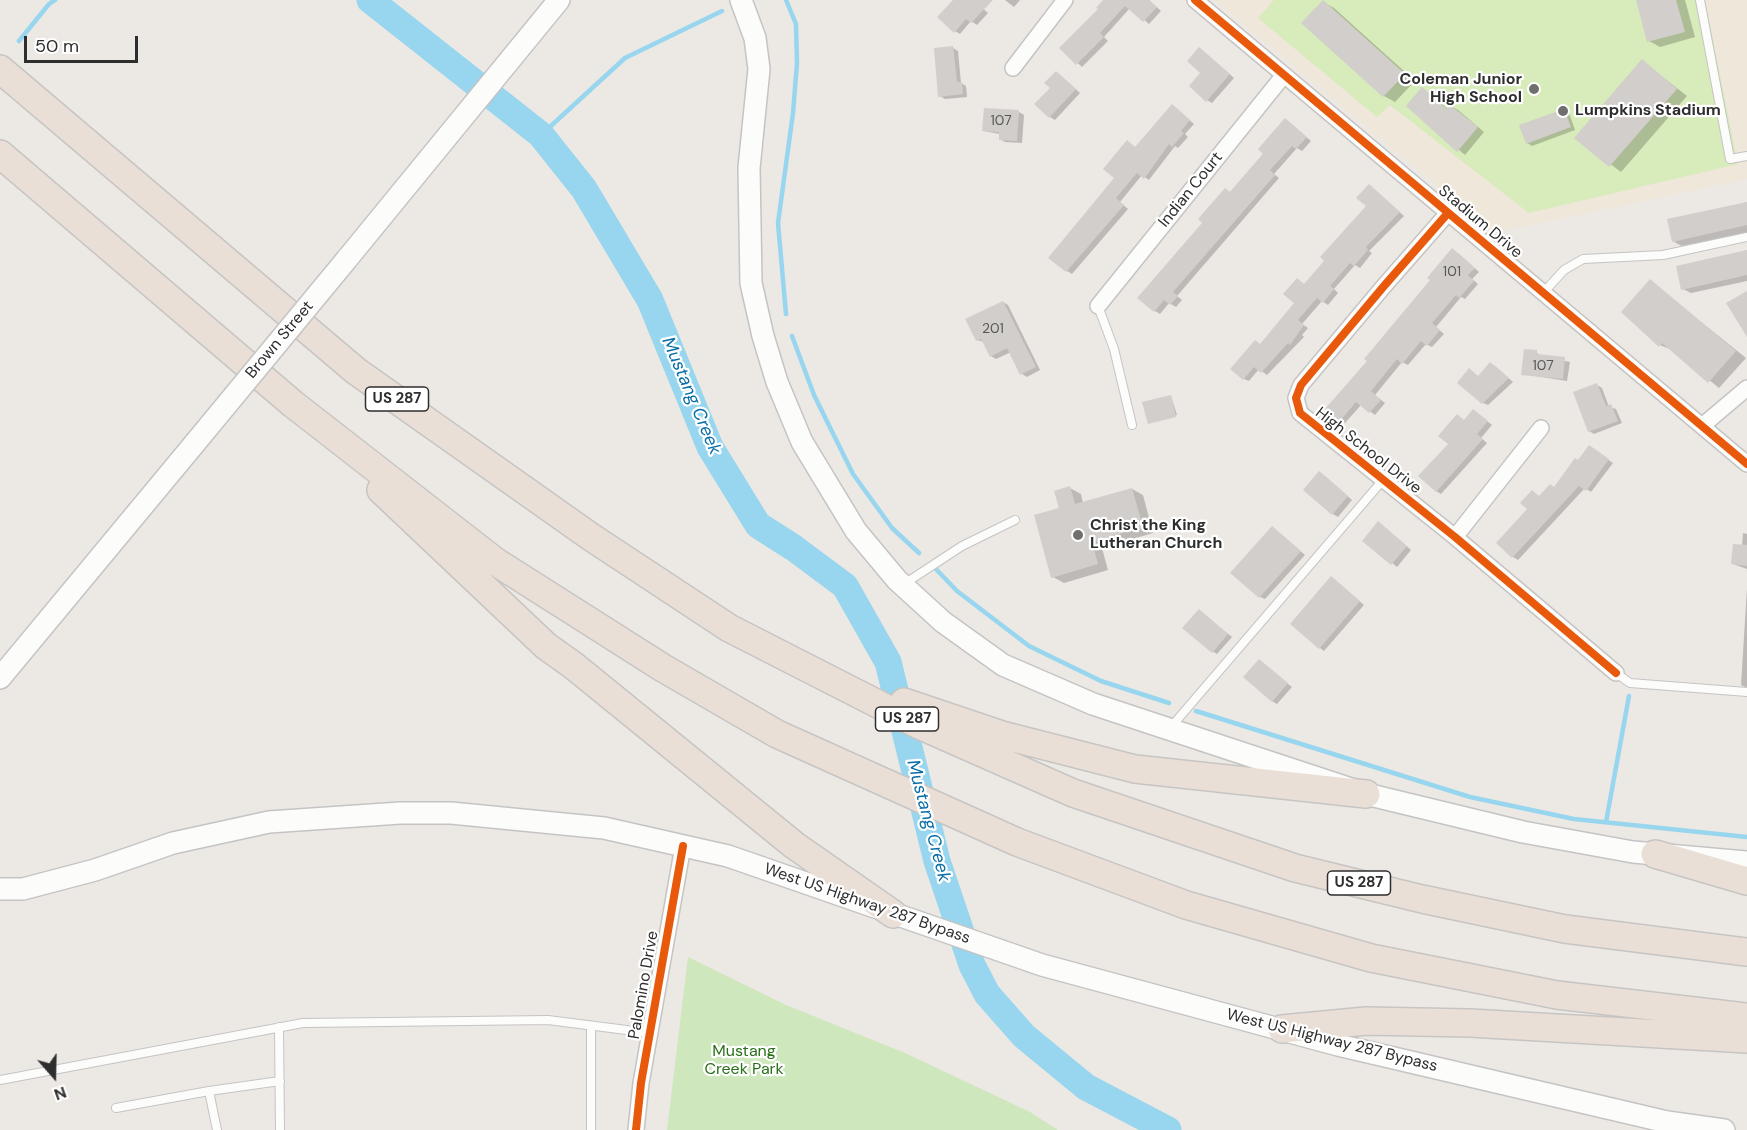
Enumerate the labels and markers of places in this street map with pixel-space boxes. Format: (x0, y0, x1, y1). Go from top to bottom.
place label: Coleman Junior High School (1399, 70, 1522, 108)
marker: Coleman Junior High School (1527, 82, 1541, 96)
place label: Lumpkins Stadium (1575, 101, 1721, 121)
marker: Lumpkins Stadium (1556, 104, 1570, 118)
place label: Christ the King Lutheran Church (1090, 516, 1222, 554)
marker: Christ the King Lutheran Church (1071, 528, 1085, 542)

